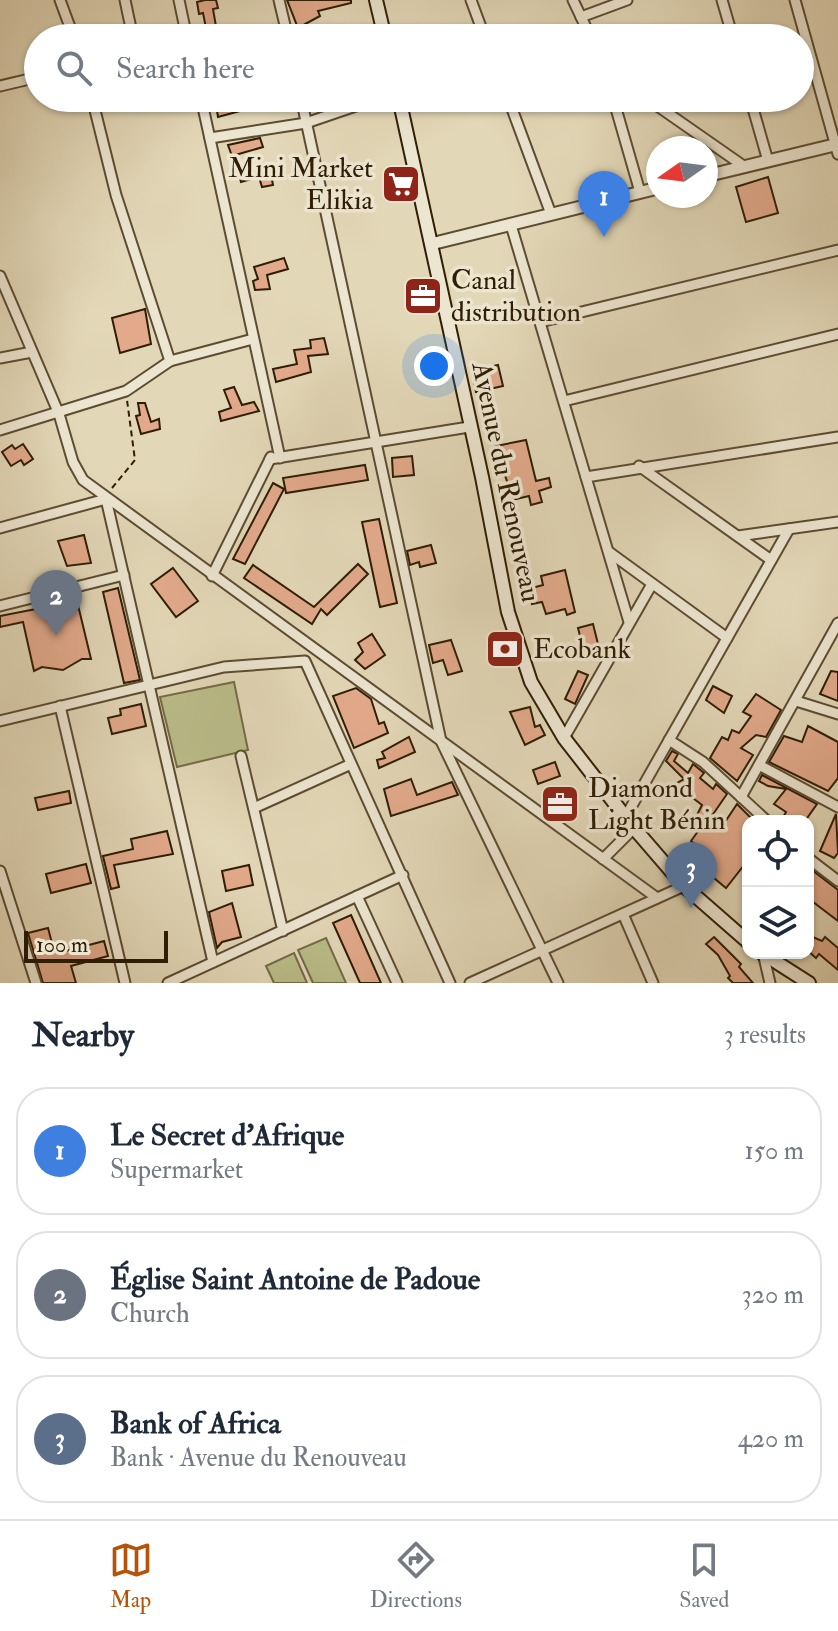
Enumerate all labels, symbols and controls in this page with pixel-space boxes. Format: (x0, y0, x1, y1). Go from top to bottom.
search box (24, 24, 814, 112)
icon: search (52, 46, 96, 90)
text: Search here (116, 50, 255, 87)
north arrow (646, 136, 718, 208)
place label: Mini Market Elikia (228, 151, 373, 218)
supermarket icon: Mini Market Elikia (380, 163, 422, 205)
pin: 1 (578, 171, 630, 237)
place label: Canal distribution (451, 263, 581, 330)
office icon: Canal distribution (402, 275, 444, 317)
your location (414, 346, 454, 386)
street label: Avenue du Renouveau (463, 358, 549, 605)
pin: 2 (30, 570, 82, 636)
bank icon: Ecobank (484, 628, 526, 670)
place label: Ecobank (533, 632, 632, 667)
place label: Diamond Light Bénin (588, 771, 725, 838)
office icon: Diamond Light Bénin (539, 783, 581, 825)
map controls (742, 815, 814, 959)
button: locate (742, 815, 814, 887)
pin: 3 (665, 842, 717, 908)
button: layers (742, 887, 814, 959)
scale bar (24, 927, 168, 963)
text: 100 m (36, 931, 88, 959)
text: Nearby (32, 1014, 134, 1057)
text: 3 results (724, 1019, 806, 1051)
text: Le Secret d'Afrique (110, 1117, 344, 1154)
text: 1 (55, 1135, 65, 1167)
text: 150 m (745, 1135, 804, 1167)
text: Supermarket (110, 1154, 243, 1186)
text: Église Saint Antoine de Padoue (110, 1261, 480, 1298)
text: 2 (53, 1279, 67, 1311)
text: 320 m (742, 1279, 804, 1311)
text: Church (110, 1298, 190, 1330)
text: Bank of Africa (110, 1405, 281, 1442)
text: 3 (55, 1423, 65, 1455)
text: 420 m (738, 1423, 804, 1455)
text: Bank · Avenue du Renouveau (110, 1442, 407, 1474)
tab: Map (109, 1538, 153, 1614)
tab: Directions (370, 1538, 462, 1614)
tab: Saved (679, 1538, 729, 1614)

